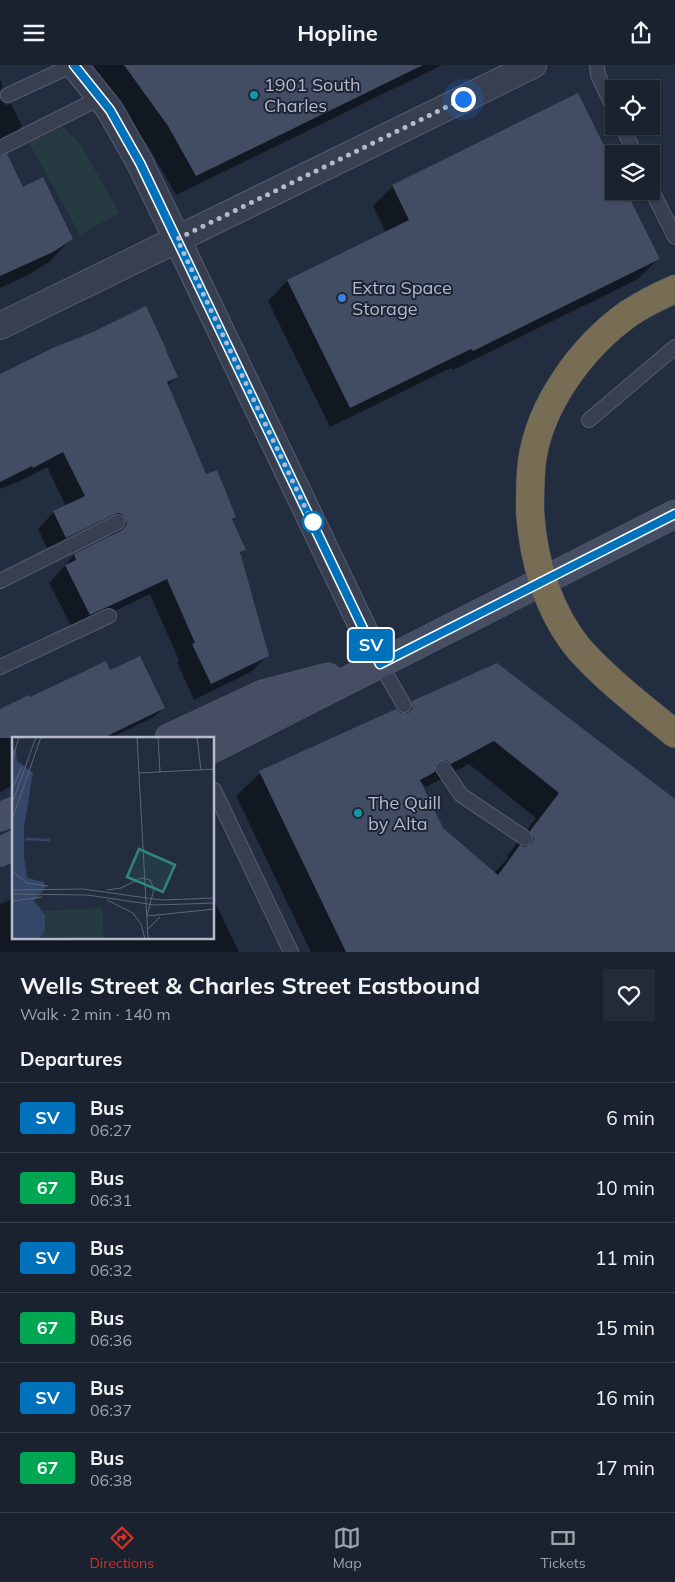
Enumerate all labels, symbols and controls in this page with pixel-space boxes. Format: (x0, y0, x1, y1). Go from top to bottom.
icon: menu (20, 19, 48, 47)
text: Hopline (297, 19, 378, 47)
icon: share (627, 19, 655, 47)
place label: 1901 South Charles (264, 73, 361, 117)
map controls (605, 80, 660, 200)
button: locate (605, 80, 660, 135)
your location (451, 87, 476, 112)
marker: 1901 South Charles (248, 89, 260, 101)
button: layers (605, 145, 660, 200)
place label: Extra Space Storage (352, 276, 452, 320)
marker: Extra Space Storage (336, 292, 348, 304)
unlabelled marker (302, 511, 324, 533)
line badge: SV (348, 629, 394, 661)
text: SV (359, 633, 383, 656)
inset map (12, 737, 215, 939)
place label: The Quill by Alta (368, 791, 441, 835)
marker: The Quill by Alta (352, 807, 364, 819)
button: heart (603, 969, 655, 1021)
text: Wells Street & Charles Street Eastbound (20, 970, 480, 1000)
text: Walk · 2 min · 140 m (20, 1004, 171, 1024)
text: Departures (20, 1047, 122, 1071)
text: Bus (90, 1096, 124, 1120)
text: SV (35, 1106, 60, 1129)
text: 6 min (606, 1106, 655, 1130)
text: 06:27 (90, 1120, 132, 1140)
text: Bus (90, 1166, 124, 1190)
text: 67 (37, 1176, 58, 1199)
text: 10 min (595, 1176, 655, 1200)
text: 06:31 (90, 1190, 132, 1210)
text: Bus (90, 1236, 124, 1260)
text: SV (35, 1246, 60, 1269)
text: 11 min (595, 1246, 655, 1270)
text: 06:32 (90, 1260, 132, 1280)
text: Bus (90, 1306, 124, 1330)
text: 67 (37, 1316, 58, 1339)
text: 15 min (595, 1316, 655, 1340)
text: 06:36 (90, 1330, 132, 1350)
text: Bus (90, 1376, 124, 1400)
text: SV (35, 1386, 60, 1409)
text: 16 min (595, 1386, 655, 1410)
text: 06:37 (90, 1400, 132, 1420)
text: Bus (90, 1446, 124, 1470)
text: 67 (37, 1456, 58, 1479)
text: 17 min (595, 1456, 655, 1480)
text: 06:38 (90, 1470, 132, 1490)
tab: Directions (89, 1524, 154, 1572)
tab: Map (333, 1524, 362, 1572)
tab: Tickets (540, 1524, 586, 1572)

